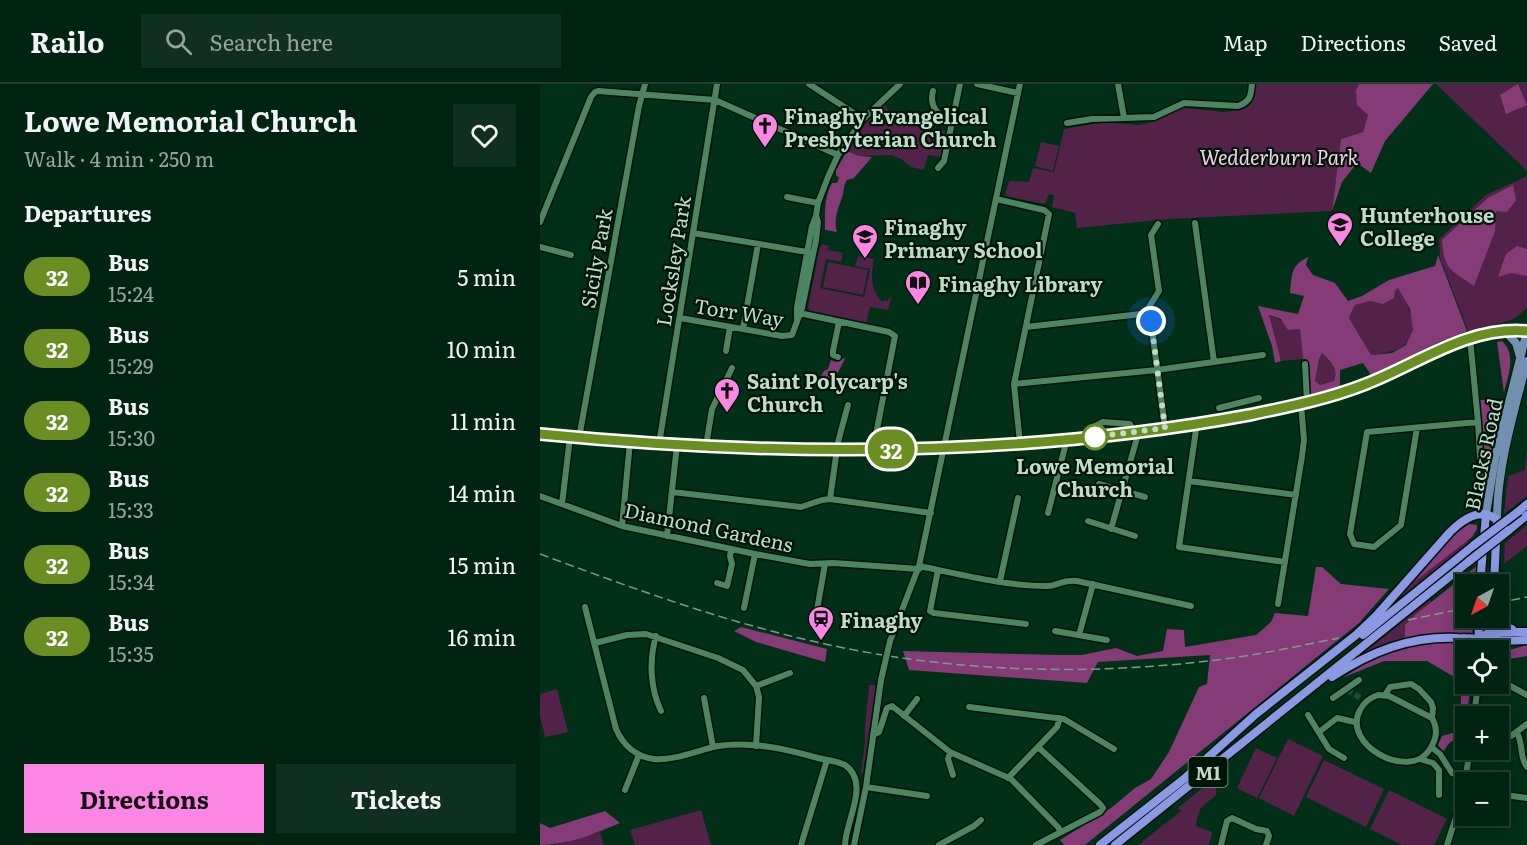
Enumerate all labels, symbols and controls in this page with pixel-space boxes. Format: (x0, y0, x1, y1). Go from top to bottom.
search box (141, 14, 561, 68)
text: Railo (30, 20, 105, 62)
icon: search (162, 25, 195, 58)
text: Search here (210, 25, 333, 58)
text: Map (1223, 26, 1268, 57)
text: Directions (1301, 26, 1406, 57)
text: Saved (1439, 26, 1497, 57)
text: Lowe Memorial Church (24, 99, 357, 141)
place label: Finaghy Evangelical Presbyterian Church (784, 100, 997, 153)
button: heart (453, 104, 516, 167)
church icon: Finaghy Evangelical Presbyterian Church (750, 111, 780, 149)
park label: Wedderburn Park (1199, 141, 1359, 171)
text: Walk · 4 min · 250 m (24, 143, 214, 173)
street label: Locksley Park (647, 193, 697, 328)
text: Departures (24, 196, 151, 229)
place label: Hunterhouse College (1360, 199, 1494, 252)
street label: Sicily Park (571, 205, 619, 310)
school or university icon: Hunterhouse College (1325, 210, 1355, 248)
place label: Finaghy Primary School (884, 211, 1042, 264)
school or university icon: Finaghy Primary School (850, 222, 880, 260)
text: Bus (108, 245, 149, 278)
text: 5 min (457, 260, 516, 293)
text: 32 (46, 261, 68, 292)
library icon: Finaghy Library (903, 268, 933, 306)
place label: Finaghy Library (938, 268, 1103, 298)
text: 15:24 (108, 278, 154, 308)
street label: Torr Way (692, 289, 787, 333)
your location (1136, 306, 1166, 336)
text: Bus (108, 317, 149, 350)
text: 10 min (447, 332, 516, 365)
text: 32 (46, 333, 68, 364)
text: 15:29 (108, 350, 153, 380)
place label: Saint Polycarp's Church (747, 365, 908, 418)
church icon: Saint Polycarp's Church (712, 376, 742, 414)
text: Bus (108, 389, 149, 422)
street label: Blacks Road (1455, 395, 1509, 513)
text: 11 min (450, 404, 516, 437)
text: 32 (46, 405, 68, 436)
text: 15:30 (108, 422, 155, 452)
marker: Lowe Memorial Church (1082, 424, 1108, 450)
line badge: 32 (864, 430, 918, 469)
text: 32 (880, 434, 902, 465)
place label: Lowe Memorial Church (1016, 450, 1174, 503)
text: Bus (108, 461, 149, 494)
text: 14 min (448, 476, 516, 509)
text: 32 (46, 477, 68, 508)
street label: Diamond Gardens (622, 493, 796, 559)
text: 15:33 (108, 494, 154, 524)
text: Bus (108, 533, 149, 566)
text: 15 min (448, 548, 516, 581)
text: 32 (46, 549, 68, 580)
text: 15:34 (108, 566, 155, 596)
north arrow (1455, 574, 1509, 628)
map controls (1455, 574, 1509, 826)
station icon: Finaghy (806, 604, 836, 642)
place label: Finaghy (840, 604, 923, 634)
text: Bus (108, 605, 149, 638)
text: 16 min (448, 620, 516, 653)
text: 32 (46, 621, 68, 652)
text: 15:35 (108, 638, 154, 668)
button: locate (1455, 640, 1509, 694)
button: + (1455, 706, 1509, 760)
road number: M1 (1188, 757, 1228, 787)
button: Directions (24, 764, 264, 833)
button: Tickets (276, 764, 516, 833)
button: − (1455, 772, 1509, 826)

